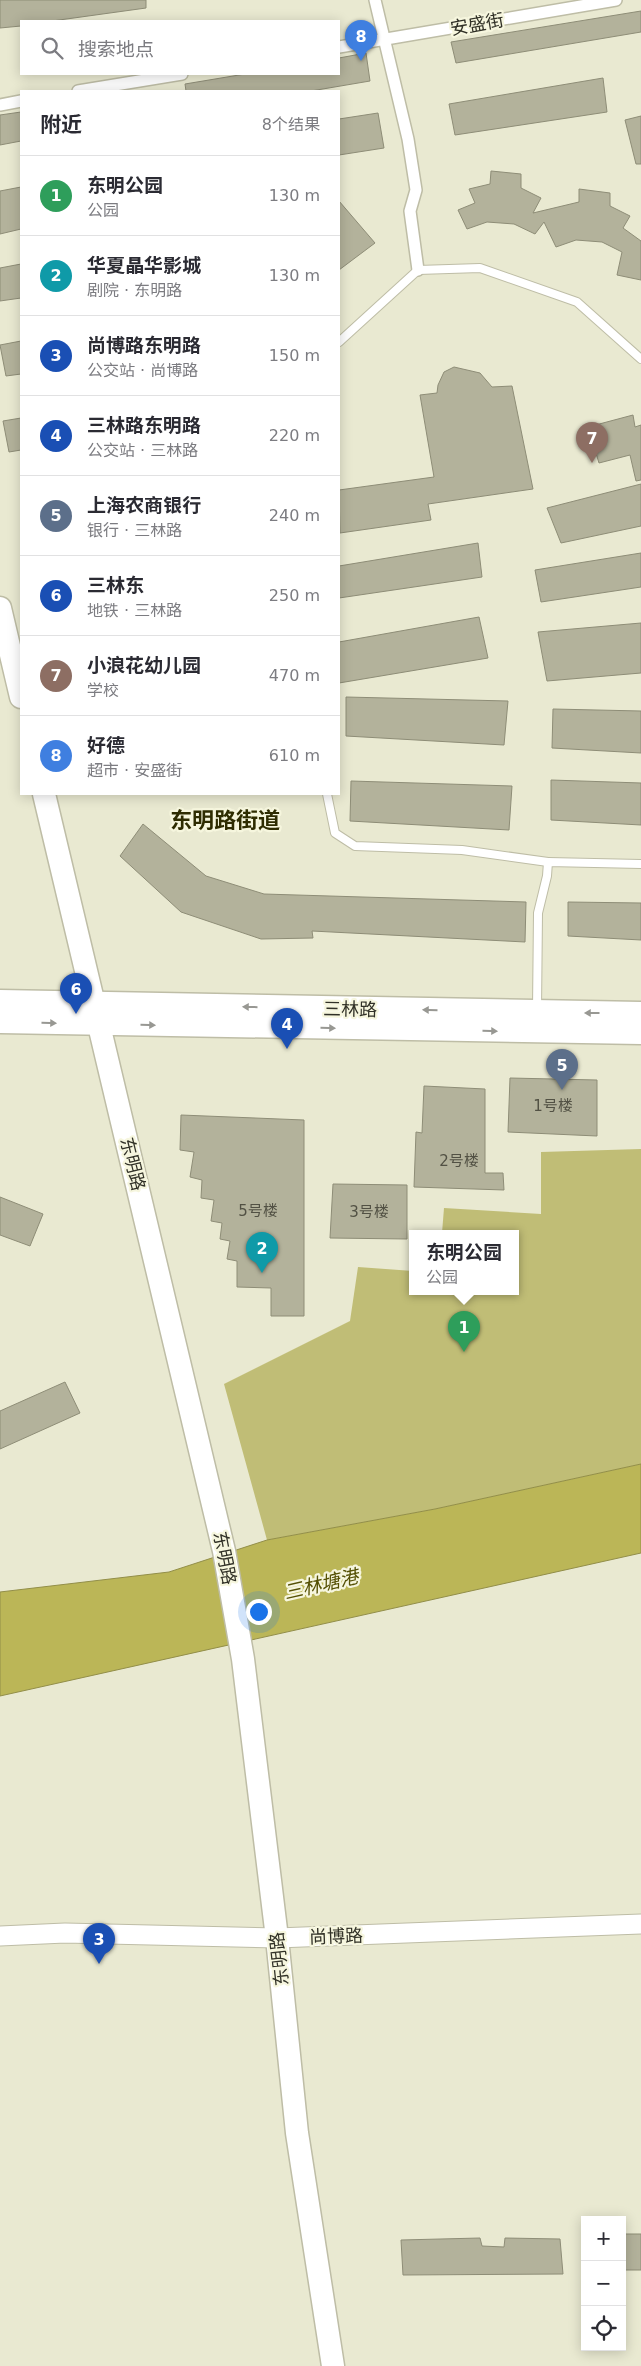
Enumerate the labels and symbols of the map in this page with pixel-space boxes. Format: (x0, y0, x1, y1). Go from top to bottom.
street label: 安盛街 (449, 9, 505, 39)
pin: 8 (345, 20, 377, 61)
pin: 7 (576, 422, 608, 463)
district label: 东明路街道 (170, 808, 280, 833)
pin: 6 (60, 973, 92, 1014)
street label: 三林路 (323, 998, 377, 1020)
one-way arrow (242, 1002, 258, 1010)
one-way arrow (422, 1006, 438, 1014)
pin: 4 (271, 1008, 303, 1049)
one-way arrow (584, 1009, 600, 1017)
one-way arrow (41, 1019, 57, 1027)
one-way arrow (140, 1021, 156, 1029)
one-way arrow (320, 1024, 336, 1032)
one-way arrow (482, 1027, 498, 1035)
pin: 5 (546, 1049, 578, 1090)
house number: 1号楼 (533, 1097, 573, 1115)
street label: 东明路 (116, 1135, 150, 1193)
house number: 2号楼 (439, 1152, 479, 1170)
house number: 5号楼 (238, 1202, 278, 1220)
house number: 3号楼 (349, 1203, 389, 1221)
pin: 2 (246, 1232, 278, 1273)
pin: 1 (448, 1311, 480, 1352)
street label: 东明路 (210, 1529, 240, 1587)
water label: 三林塘港 (281, 1564, 363, 1603)
your location (246, 1599, 272, 1625)
pin: 3 (83, 1923, 115, 1964)
street label: 尚博路 (309, 1925, 363, 1947)
street label: 东明路 (266, 1931, 292, 1987)

